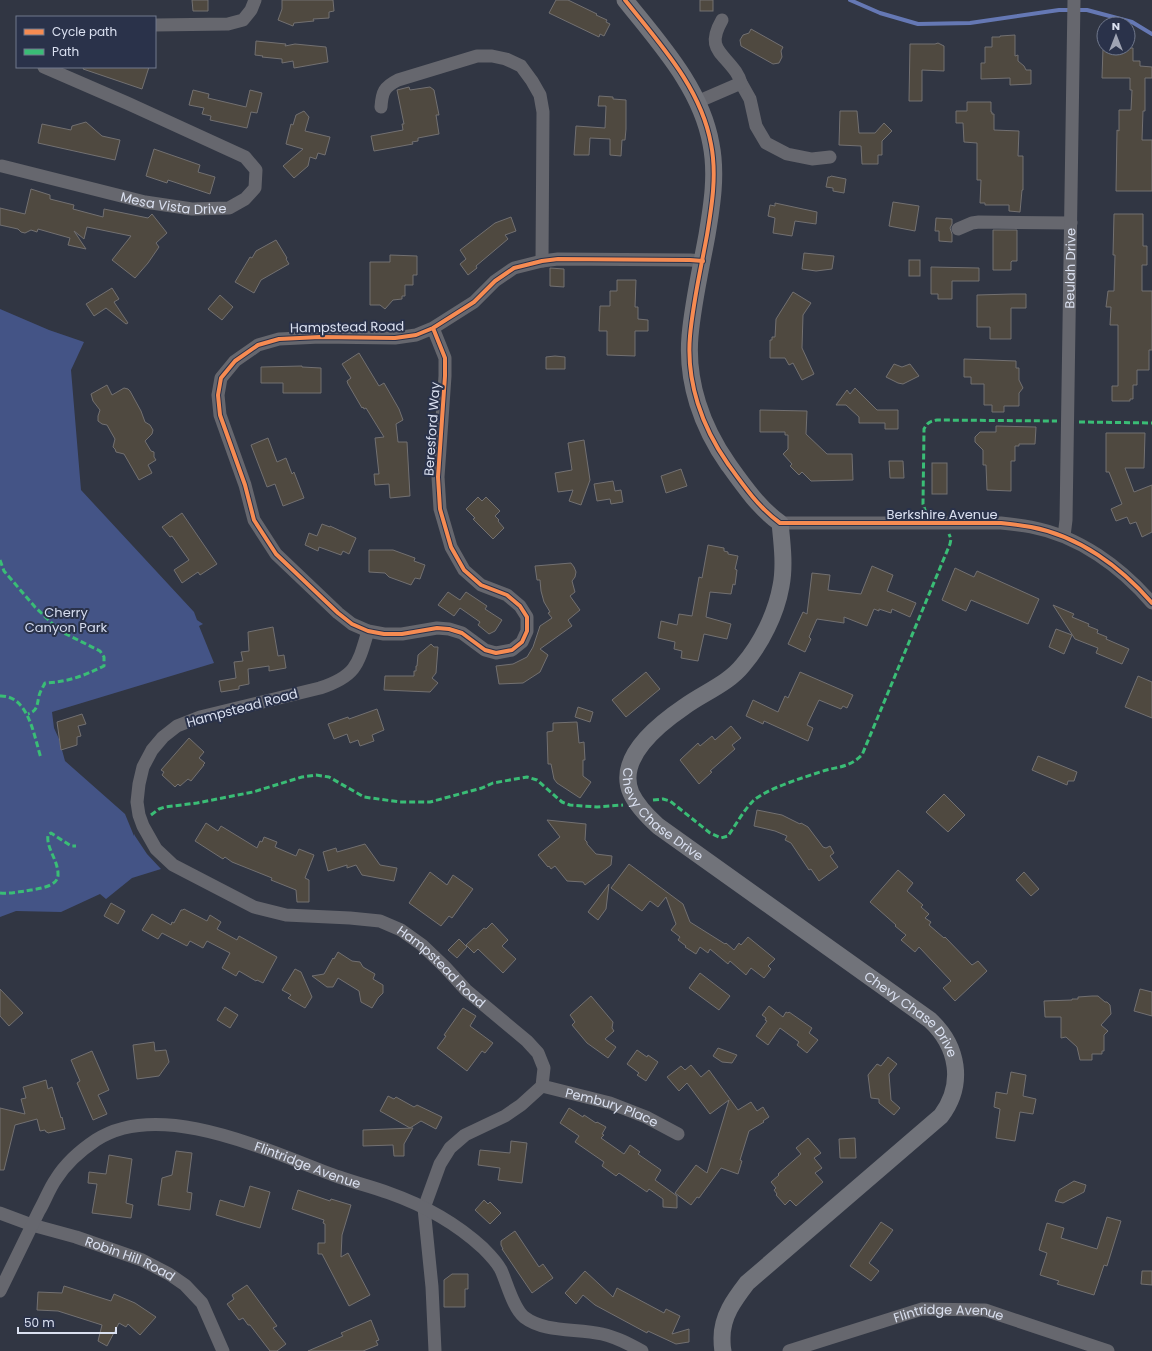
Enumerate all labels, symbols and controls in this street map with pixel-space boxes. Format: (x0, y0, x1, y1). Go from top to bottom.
legend (16, 16, 156, 68)
north arrow (1096, 16, 1136, 56)
text: N (1112, 18, 1120, 34)
text: Cycle path (52, 23, 117, 40)
text: Path (52, 43, 79, 60)
street label: Mesa Vista Drive (119, 187, 227, 219)
street label: Beulah Drive (1060, 228, 1080, 309)
street label: Hampstead Road (290, 317, 404, 337)
street label: Beresford Way (419, 381, 445, 477)
street label: Berkshire Avenue (886, 505, 998, 524)
park label: Cherry Canyon Park (25, 603, 108, 637)
street label: Hampstead Road (184, 684, 300, 732)
street label: Chevy Chase Drive (618, 766, 707, 865)
street label: Hampstead Road (393, 921, 490, 1012)
street label: Chevy Chase Drive (860, 966, 962, 1060)
street label: Pembury Place (563, 1083, 662, 1131)
street label: Flintridge Avenue (252, 1136, 363, 1193)
street label: Robin Hill Road (83, 1231, 179, 1285)
street label: Flintridge Avenue (891, 1299, 1007, 1327)
scale bar (18, 1309, 116, 1335)
text: 50 m (24, 1314, 55, 1331)

